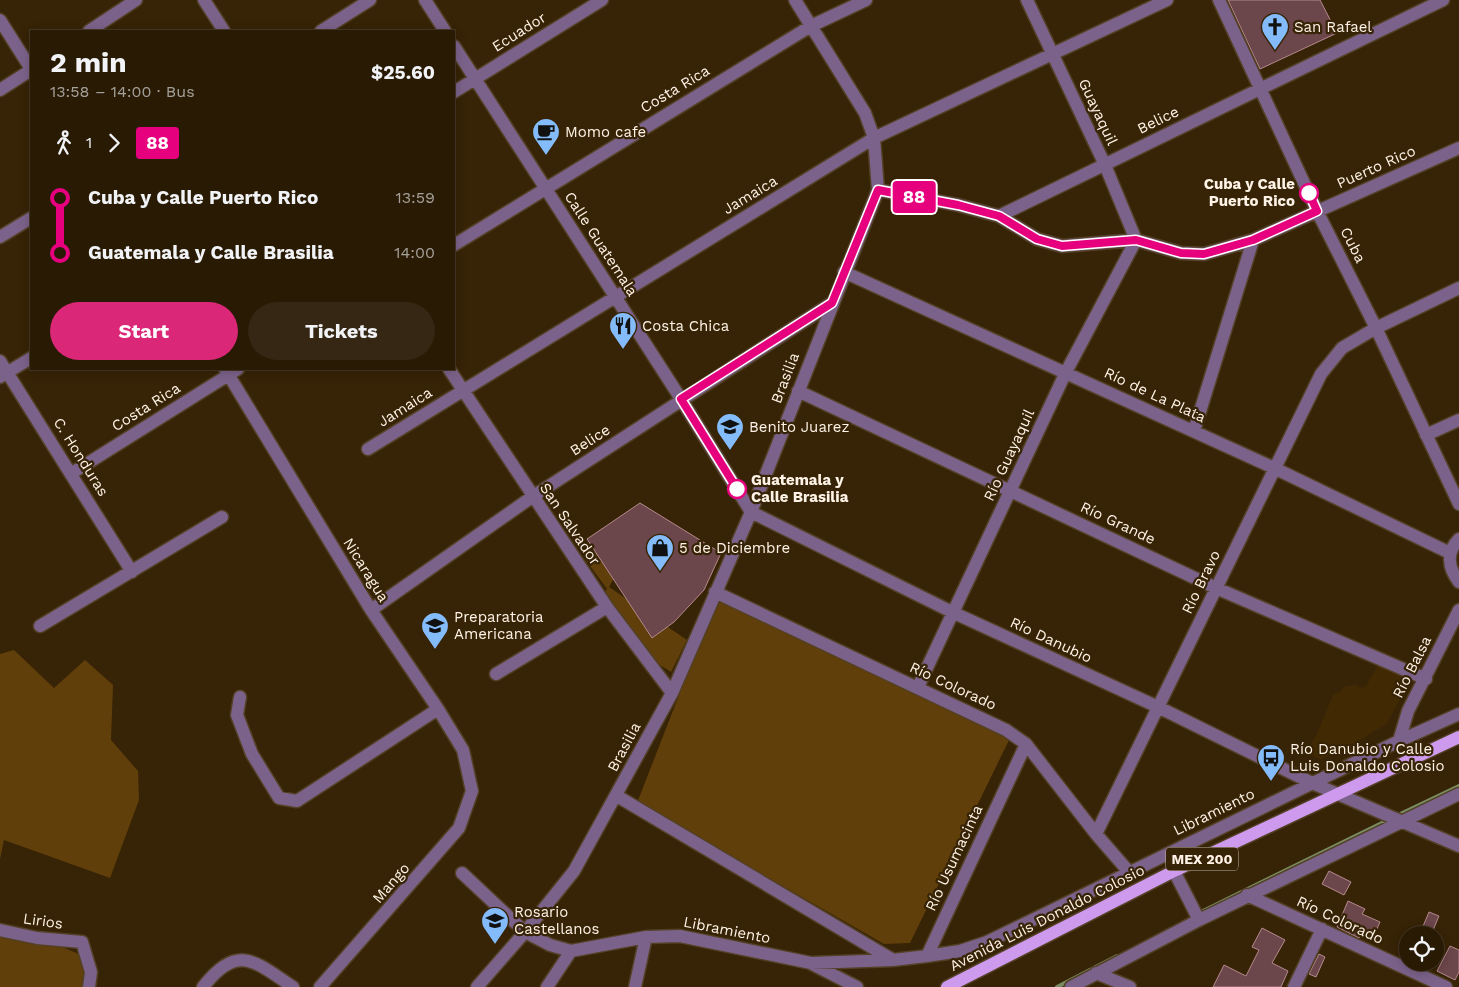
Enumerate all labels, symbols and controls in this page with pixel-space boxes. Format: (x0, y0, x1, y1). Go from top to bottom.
street label: Ecuador (489, 8, 549, 56)
church icon: San Rafael (1260, 12, 1290, 51)
place label: San Rafael (1294, 18, 1372, 36)
text: 2 min (50, 46, 127, 79)
text: $25.60 (371, 61, 435, 84)
street label: Costa Rica (637, 61, 713, 117)
street label: Guayaquil (1075, 76, 1121, 149)
text: 13:58 – 14:00 · Bus (50, 82, 195, 101)
street label: Belice (1134, 102, 1182, 138)
cafe icon: Momo cafe (531, 117, 561, 156)
place label: Momo cafe (565, 123, 646, 141)
icon: walk (50, 129, 78, 157)
icon: forward (100, 129, 128, 157)
text: 88 (146, 132, 169, 153)
text: 1 (86, 133, 92, 152)
street label: Puerto Rico (1334, 142, 1418, 192)
street label: Jamaica (719, 171, 781, 218)
place label: Cuba y Calle Puerto Rico (1204, 175, 1295, 210)
line badge: 88 (892, 181, 936, 213)
marker: Cuba y Calle Puerto Rico (1299, 183, 1319, 203)
text: Cuba y Calle Puerto Rico (88, 186, 318, 209)
text: 88 (903, 186, 925, 207)
text: 13:59 (396, 188, 435, 207)
street label: Calle Guatemala (561, 188, 642, 300)
street label: Cuba (1336, 224, 1370, 266)
text: Guatemala y Calle Brasilia (88, 241, 334, 264)
text: 14:00 (394, 243, 435, 262)
button: Start (50, 302, 238, 360)
button: Tickets (248, 302, 435, 360)
restaurant icon: Costa Chica (608, 311, 638, 350)
place label: Costa Chica (642, 317, 730, 335)
street label: Brasilia (767, 349, 803, 406)
street label: Río de La Plata (1101, 364, 1209, 427)
street label: Costa Rica (108, 379, 184, 435)
street label: Jamaica (375, 383, 436, 431)
street label: Río Guayaquil (980, 406, 1038, 504)
school or university icon: Benito Juarez (715, 412, 745, 451)
street label: C. Honduras (50, 414, 112, 500)
place label: Benito Juarez (749, 418, 849, 436)
street label: Belice (567, 420, 613, 460)
place label: Guatemala y Calle Brasilia (751, 471, 849, 506)
street label: San Salvador (536, 479, 604, 569)
marker: Guatemala y Calle Brasilia (727, 479, 747, 499)
street label: Río Grande (1078, 498, 1158, 548)
shop icon: 5 de Diciembre (645, 533, 675, 572)
street label: Nicaragua (339, 535, 393, 606)
place label: 5 de Diciembre (679, 539, 790, 557)
street label: Río Bravo (1178, 547, 1224, 617)
place label: Preparatoria Americana (454, 608, 544, 643)
school or university icon: Preparatoria Americana (420, 611, 450, 650)
street label: Río Danubio (1007, 613, 1095, 667)
street label: Río Balsa (1389, 632, 1436, 701)
street label: Río Colorado (907, 658, 999, 714)
street label: Brasilia (604, 719, 645, 775)
place label: Río Danubio y Calle Luis Donaldo Colosio (1290, 740, 1445, 775)
bus stop icon: Río Danubio y Calle Luis Donaldo Colosio (1256, 743, 1286, 782)
street label: Libramiento (1170, 785, 1258, 839)
street label: Río Usumacinta (922, 802, 987, 914)
road number: MEX 200 (1166, 848, 1238, 871)
street label: Mango (369, 859, 413, 907)
street label: Avenida Luis Donaldo Colosio (947, 861, 1147, 975)
street label: Río Colorado (1294, 892, 1386, 948)
place label: Rosario Castellanos (514, 903, 600, 938)
school or university icon: Rosario Castellanos (480, 906, 510, 945)
street label: Lirios (22, 909, 64, 933)
street label: Libramiento (682, 913, 772, 947)
map controls (1399, 926, 1444, 971)
button: locate (1399, 926, 1444, 971)

